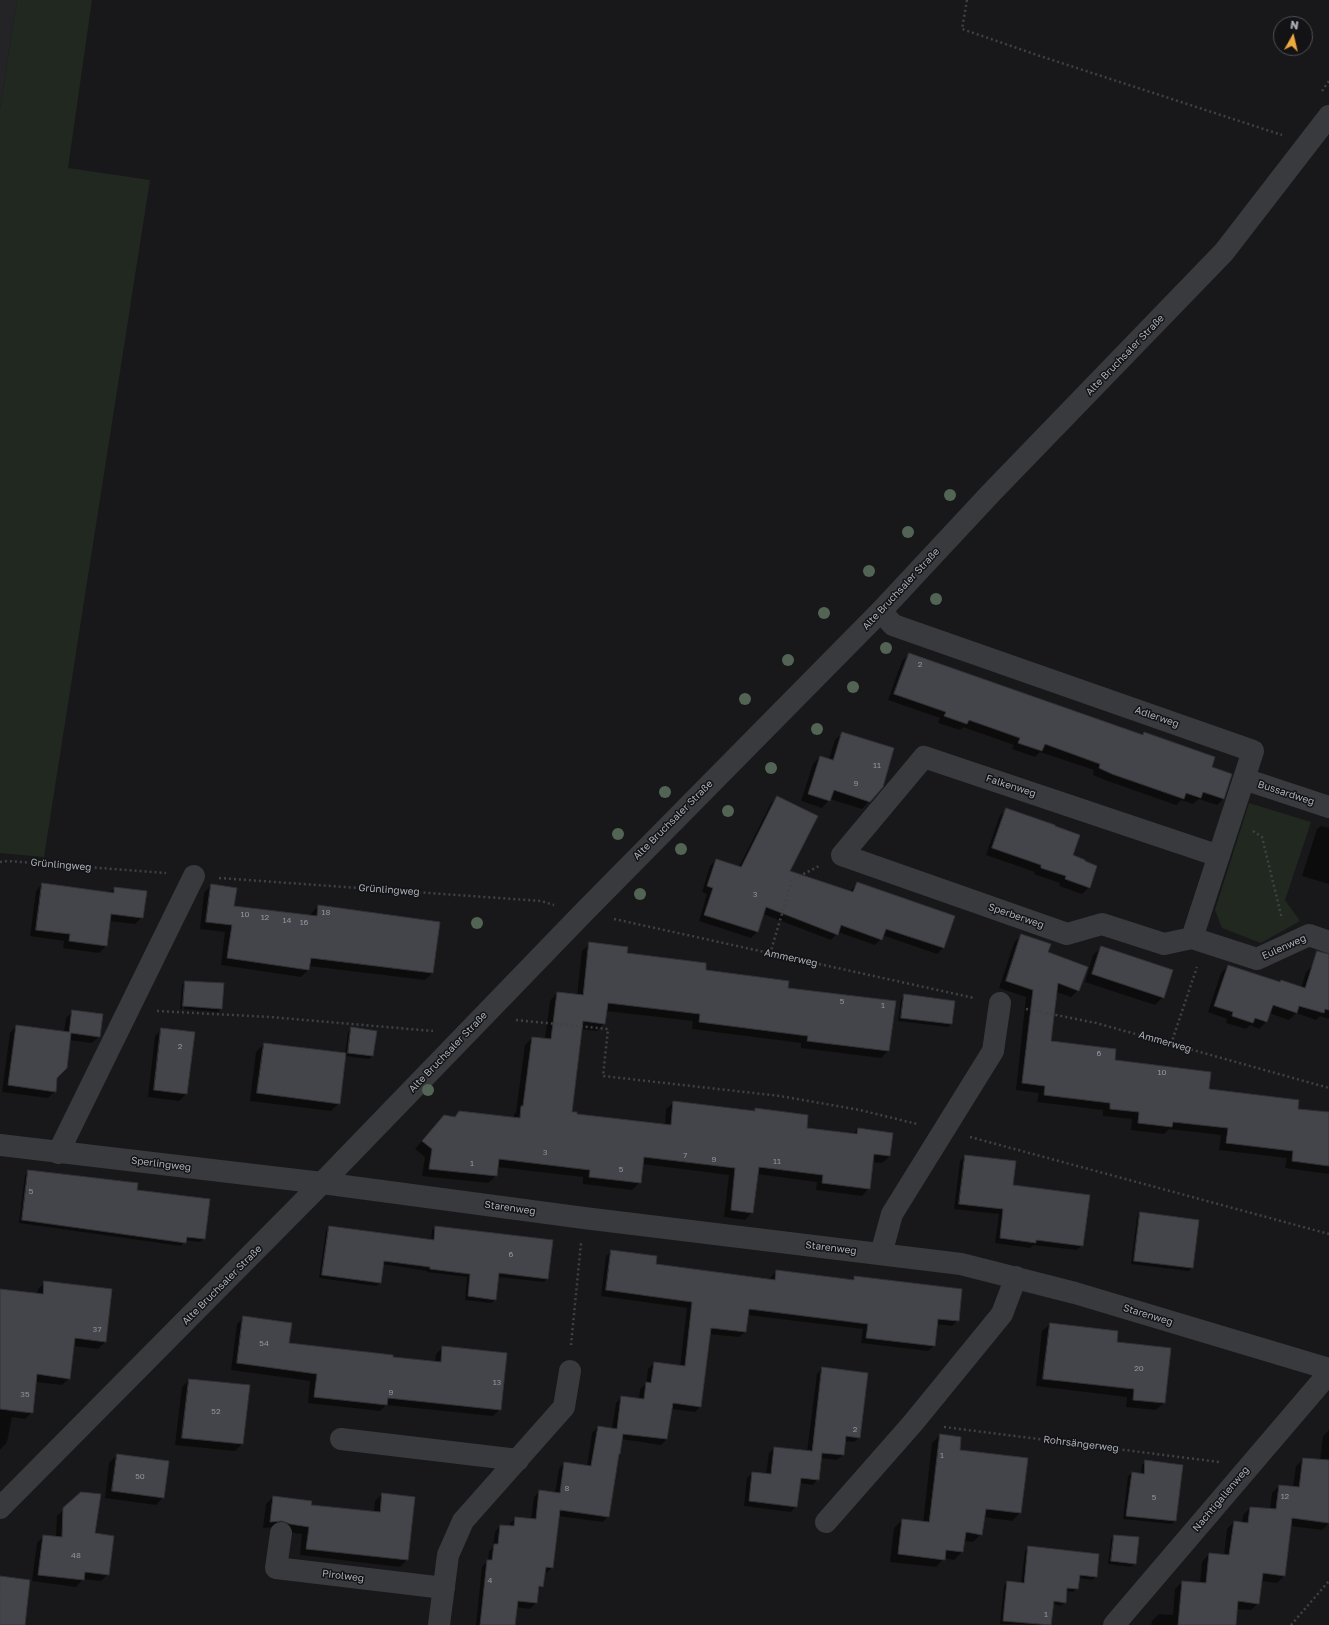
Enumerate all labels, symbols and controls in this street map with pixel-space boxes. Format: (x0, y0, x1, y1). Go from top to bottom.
north arrow (1273, 16, 1313, 56)
text: N (1290, 18, 1300, 32)
street label: Alte Bruchsaler Straße (1083, 312, 1167, 398)
street label: Alte Bruchsaler Straße (860, 546, 942, 632)
house number: 2 (918, 659, 922, 669)
street label: Adlerweg (1133, 704, 1181, 730)
house number: 11 (873, 760, 881, 770)
street label: Falkenweg (984, 772, 1038, 800)
street label: Alte Bruchsaler Straße (631, 778, 715, 862)
house number: 9 (854, 778, 858, 788)
street label: Bussardweg (1256, 778, 1316, 808)
street label: Grünlingweg (30, 856, 92, 874)
street label: Grünlingweg (358, 882, 420, 898)
house number: 3 (753, 889, 757, 899)
street label: Sperberweg (987, 901, 1045, 931)
house number: 18 (322, 907, 330, 917)
house number: 10 (241, 909, 249, 919)
house number: 12 (261, 912, 269, 922)
house number: 14 (283, 915, 291, 925)
house number: 16 (300, 917, 308, 927)
street label: Eulenweg (1260, 932, 1308, 962)
street label: Ammerweg (763, 946, 819, 970)
house number: 5 (840, 996, 844, 1006)
house number: 1 (881, 1000, 885, 1010)
street label: Alte Bruchsaler Straße (406, 1009, 490, 1095)
street label: Ammerweg (1137, 1029, 1193, 1055)
house number: 2 (178, 1041, 182, 1051)
house number: 6 (1097, 1048, 1101, 1058)
house number: 10 (1158, 1067, 1166, 1077)
house number: 3 (543, 1147, 547, 1157)
house number: 7 (683, 1150, 687, 1160)
street label: Sperlingweg (130, 1154, 192, 1174)
house number: 9 (712, 1154, 716, 1164)
house number: 11 (773, 1156, 781, 1166)
house number: 1 (470, 1158, 474, 1168)
house number: 5 (619, 1164, 623, 1174)
house number: 5 (29, 1186, 33, 1196)
street label: Starenweg (484, 1198, 536, 1218)
street label: Starenweg (805, 1239, 857, 1257)
street label: Alte Bruchsaler Straße (180, 1243, 264, 1327)
house number: 6 (509, 1249, 513, 1259)
street label: Starenweg (1122, 1302, 1174, 1328)
house number: 37 (93, 1324, 101, 1334)
house number: 54 (259, 1338, 269, 1348)
house number: 20 (1134, 1363, 1144, 1373)
house number: 13 (493, 1377, 501, 1387)
house number: 9 (389, 1387, 393, 1397)
house number: 35 (20, 1389, 30, 1399)
house number: 52 (211, 1406, 221, 1416)
house number: 2 (853, 1424, 857, 1434)
street label: Rohrsängerweg (1043, 1433, 1119, 1455)
house number: 1 (940, 1450, 944, 1460)
street label: Nachtigallenweg (1190, 1464, 1252, 1534)
house number: 50 (135, 1471, 145, 1481)
house number: 8 (565, 1483, 569, 1493)
house number: 12 (1281, 1491, 1289, 1501)
house number: 5 (1152, 1492, 1156, 1502)
house number: 48 (71, 1550, 81, 1560)
street label: Pirolweg (321, 1567, 365, 1585)
house number: 4 (488, 1575, 492, 1585)
house number: 1 (1044, 1609, 1048, 1619)

